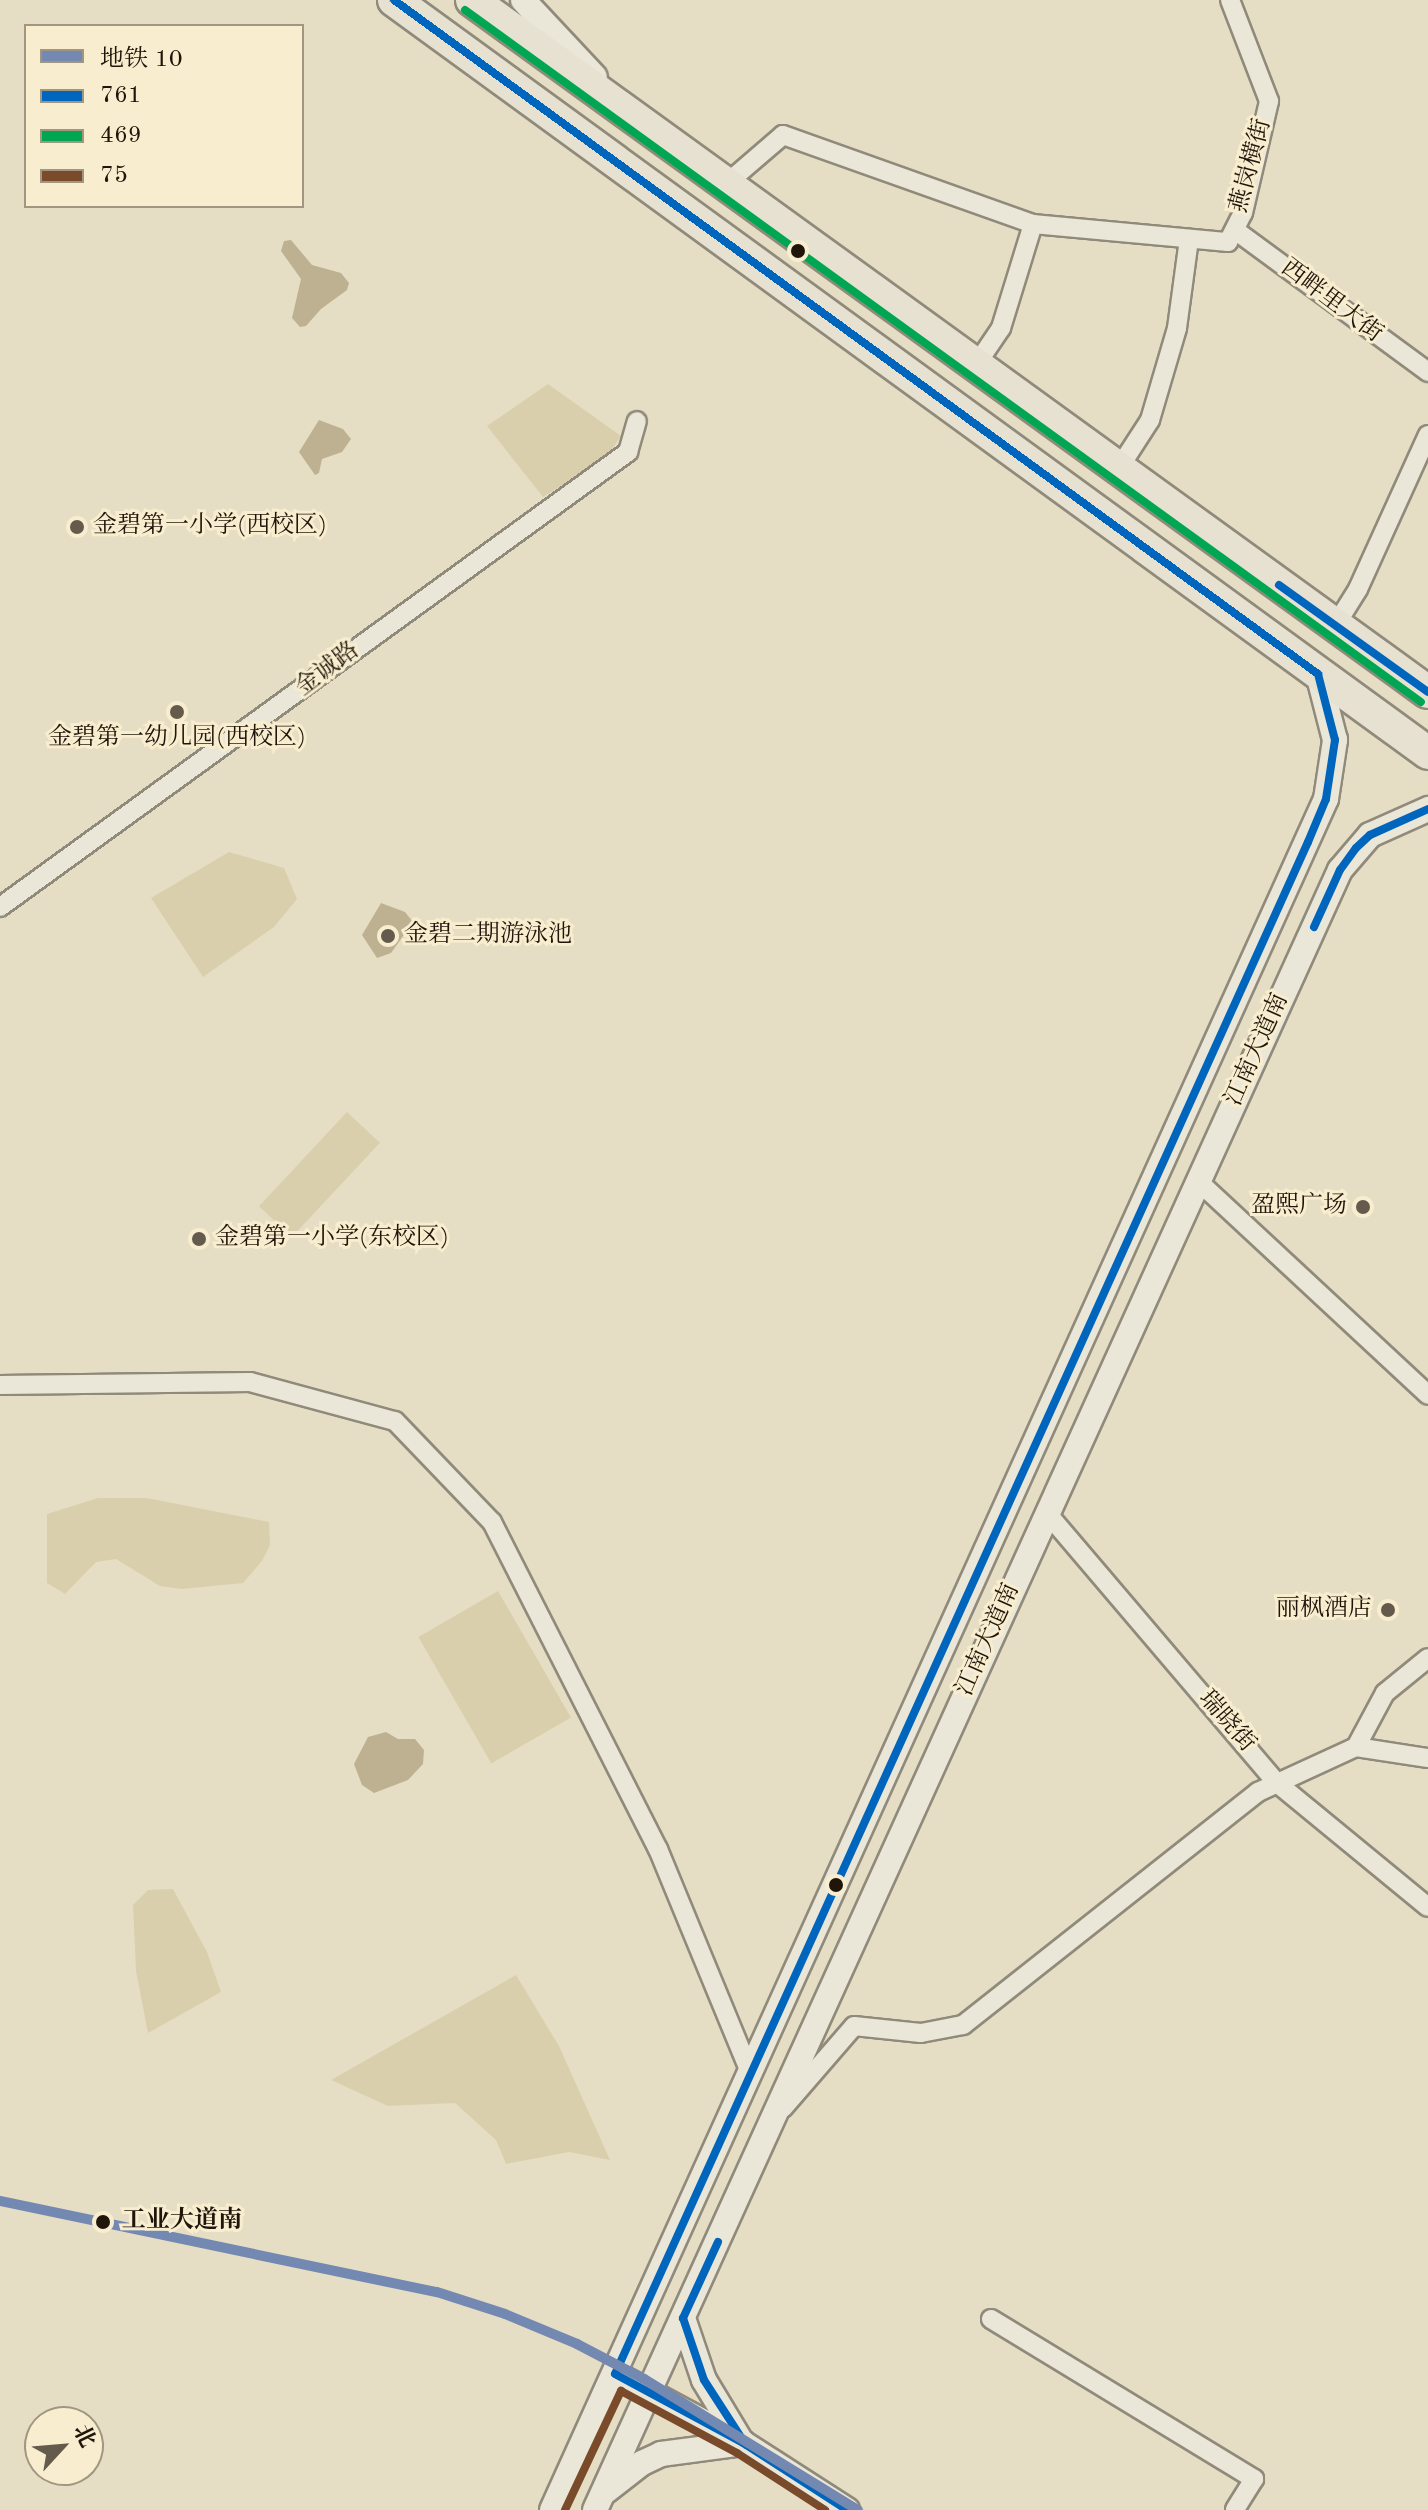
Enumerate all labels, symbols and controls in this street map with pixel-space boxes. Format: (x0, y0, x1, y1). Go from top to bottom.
legend (24, 24, 304, 208)
text: 地铁 10 (100, 48, 183, 72)
text: 761 (100, 84, 142, 108)
street label: 燕岗横街 (1226, 116, 1278, 216)
text: 469 (100, 124, 142, 148)
text: 75 (100, 164, 128, 188)
unlabelled marker (790, 243, 806, 259)
street label: 西畔里大街 (1274, 254, 1388, 350)
place label: 金碧第一小学(西校区) (93, 513, 327, 541)
marker: 金碧第一小学(西校区) (68, 518, 86, 536)
street label: 金诚路 (291, 637, 365, 703)
marker: 金碧第一幼儿园(西校区) (168, 703, 186, 721)
place label: 金碧第一幼儿园(西校区) (48, 725, 306, 753)
place label: 金碧二期游泳池 (404, 922, 572, 950)
marker: 金碧二期游泳池 (379, 927, 397, 945)
street label: 江南大道南 (1220, 989, 1296, 1111)
place label: 盈熙广场 (1251, 1193, 1347, 1221)
marker: 盈熙广场 (1354, 1198, 1372, 1216)
place label: 金碧第一小学(东校区) (215, 1225, 449, 1253)
marker: 金碧第一小学(东校区) (190, 1230, 208, 1248)
street label: 江南大道南 (951, 1579, 1027, 1701)
place label: 丽枫酒店 (1276, 1596, 1372, 1624)
marker: 丽枫酒店 (1379, 1601, 1397, 1619)
street label: 瑞晓街 (1192, 1685, 1260, 1759)
unlabelled marker (828, 1877, 844, 1893)
place label: 工业大道南 (122, 2208, 242, 2236)
marker: 工业大道南 (91, 2210, 115, 2234)
north arrow (24, 2406, 104, 2486)
text: 北 (69, 2422, 98, 2451)

